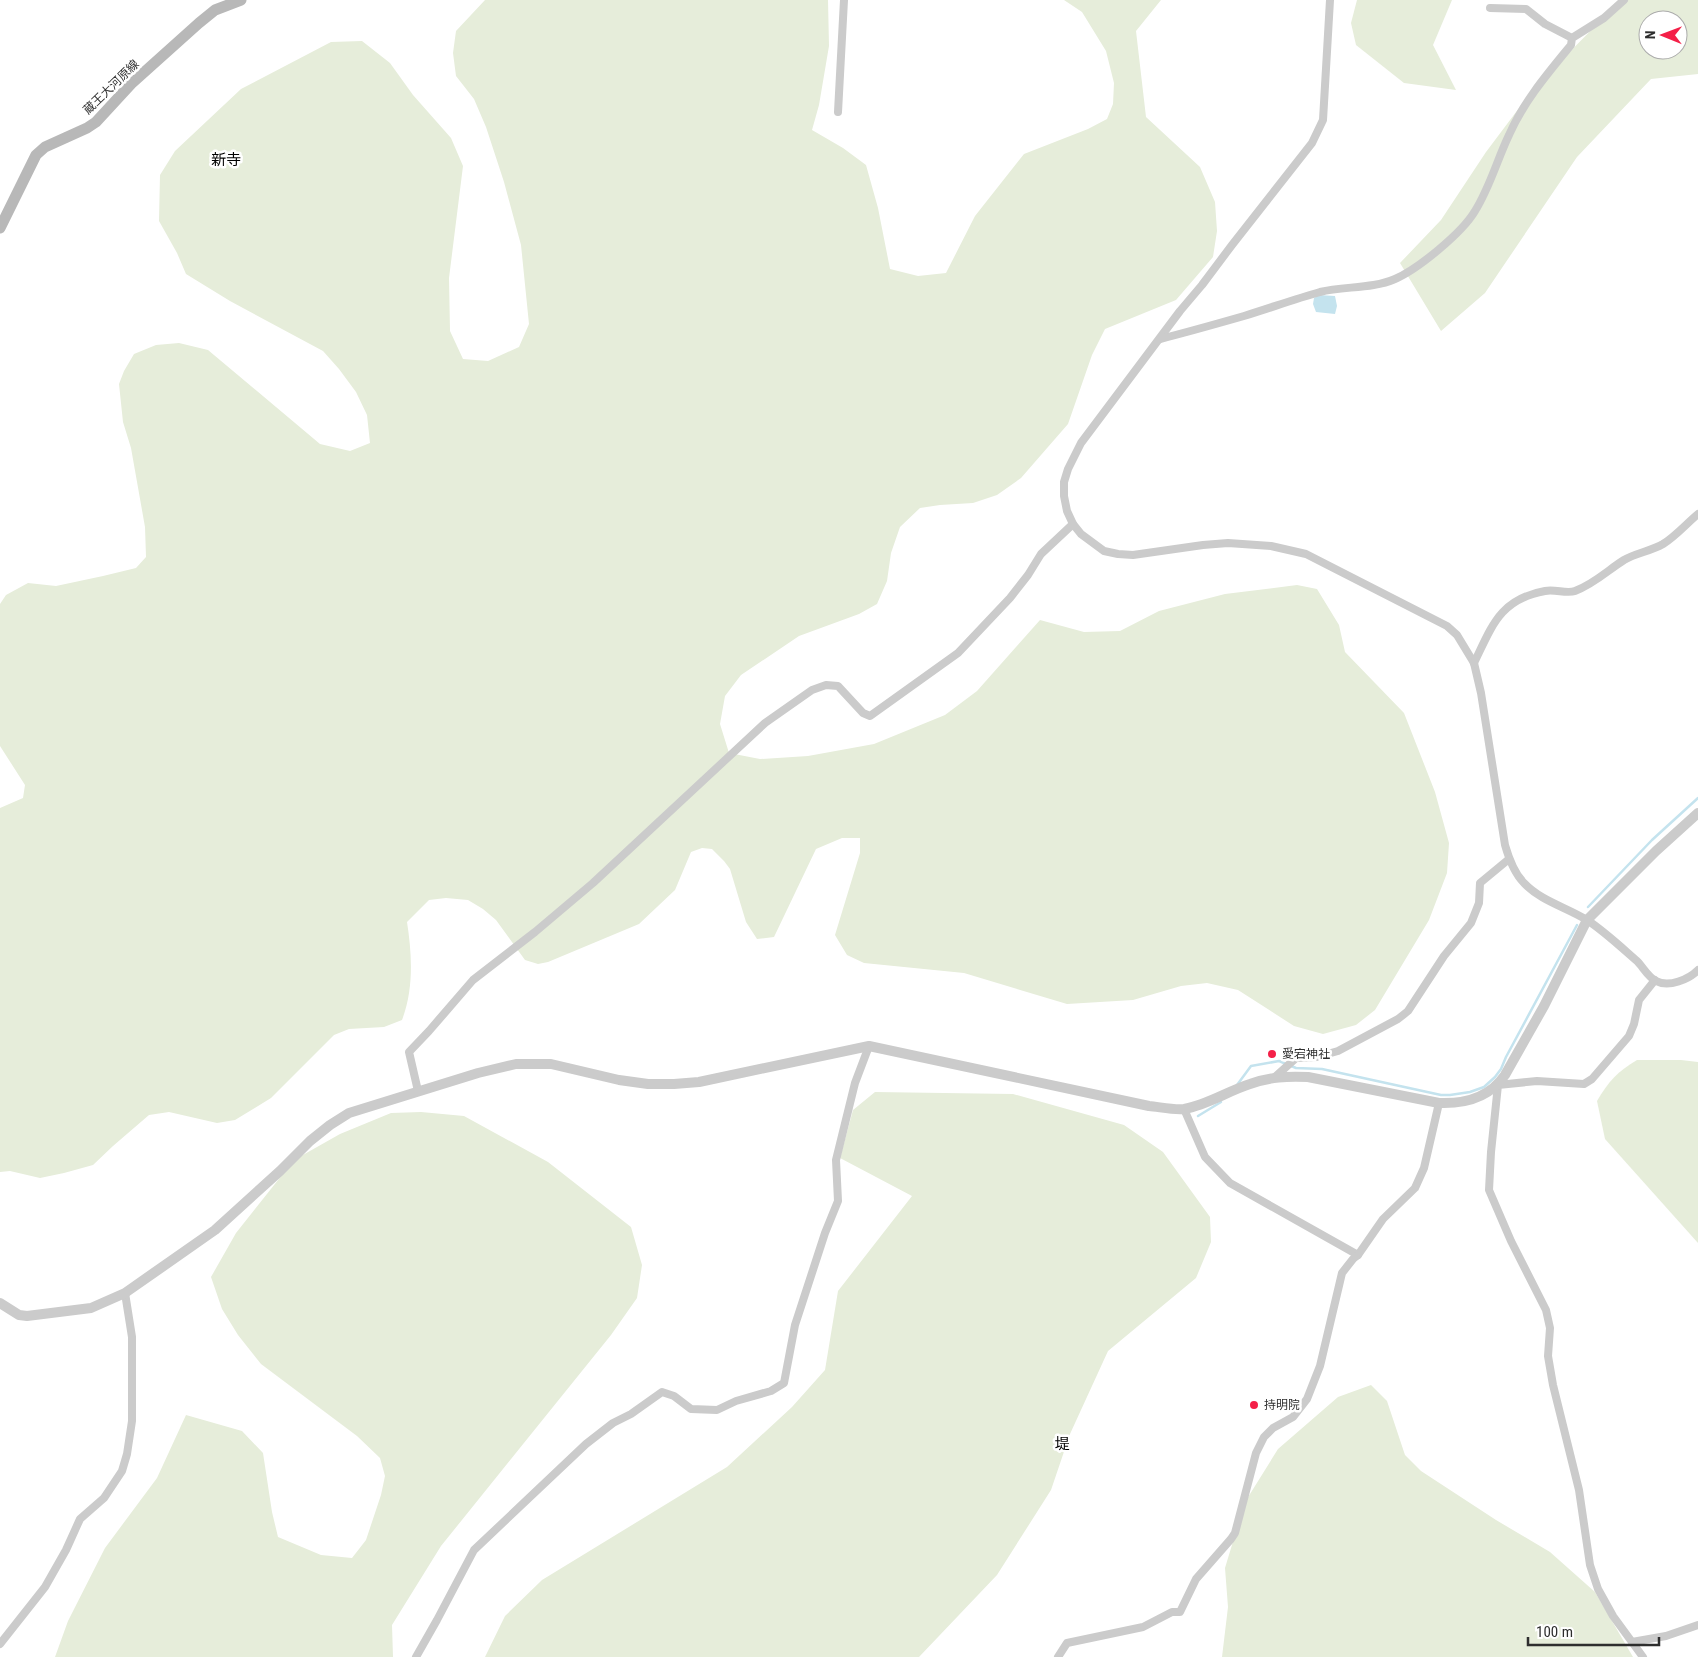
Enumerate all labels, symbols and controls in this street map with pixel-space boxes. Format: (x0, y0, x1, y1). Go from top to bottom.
north arrow (1638, 10, 1688, 60)
text: N (1642, 30, 1658, 39)
street label: 蔵王大河原線 (80, 57, 142, 117)
district label: 新寺 (211, 151, 241, 169)
place label: 愛宕神社 (1282, 1047, 1330, 1061)
marker: 愛宕神社 (1266, 1048, 1278, 1060)
place label: 持明院 (1264, 1398, 1300, 1412)
marker: 持明院 (1248, 1399, 1260, 1411)
district label: 堤 (1054, 1435, 1070, 1453)
scale bar (1528, 1614, 1659, 1646)
text: 100 m (1536, 1623, 1573, 1641)

